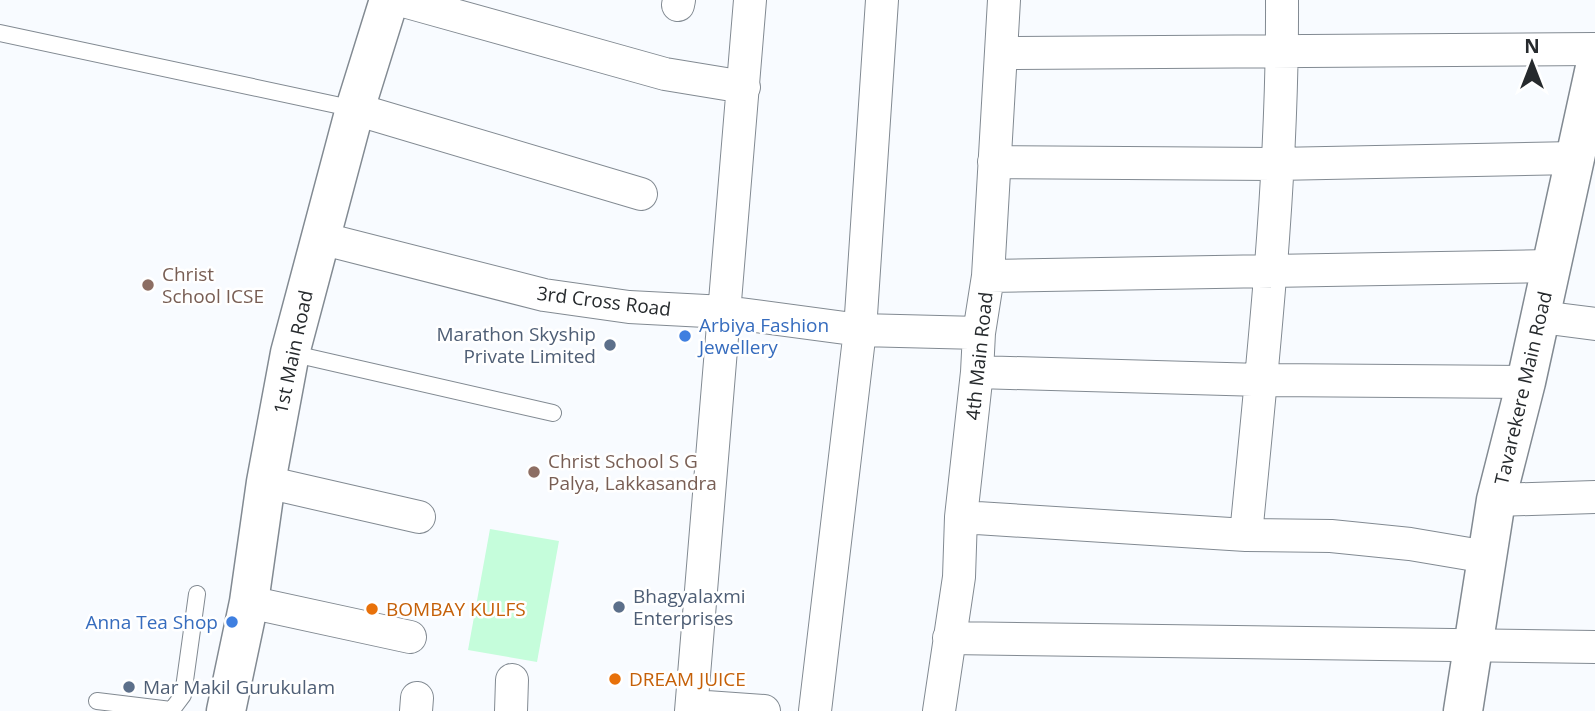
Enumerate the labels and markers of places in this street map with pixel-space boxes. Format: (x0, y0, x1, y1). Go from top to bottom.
place label: Christ School ICSE (162, 261, 264, 309)
marker: Christ School ICSE (140, 277, 156, 293)
place label: Arbiya Fashion Jewellery (697, 312, 829, 360)
place label: Marathon Skyship Private Limited (437, 321, 596, 369)
marker: Arbiya Fashion Jewellery (677, 328, 693, 344)
marker: Marathon Skyship Private Limited (602, 337, 618, 353)
place label: Christ School S G Palya, Lakkasandra (548, 448, 717, 496)
marker: Christ School S G Palya, Lakkasandra (526, 464, 542, 480)
place label: Bhagyalaxmi Enterprises (633, 583, 746, 631)
place label: BOMBAY KULFS (386, 596, 526, 622)
marker: Bhagyalaxmi Enterprises (611, 599, 627, 615)
marker: BOMBAY KULFS (364, 601, 380, 617)
place label: Anna Tea Shop (85, 609, 218, 635)
marker: Anna Tea Shop (224, 614, 240, 630)
place label: DREAM JUICE (629, 666, 746, 692)
marker: DREAM JUICE (607, 671, 623, 687)
place label: Mar Makil Gurukulam (143, 674, 335, 700)
marker: Mar Makil Gurukulam (121, 679, 137, 695)

